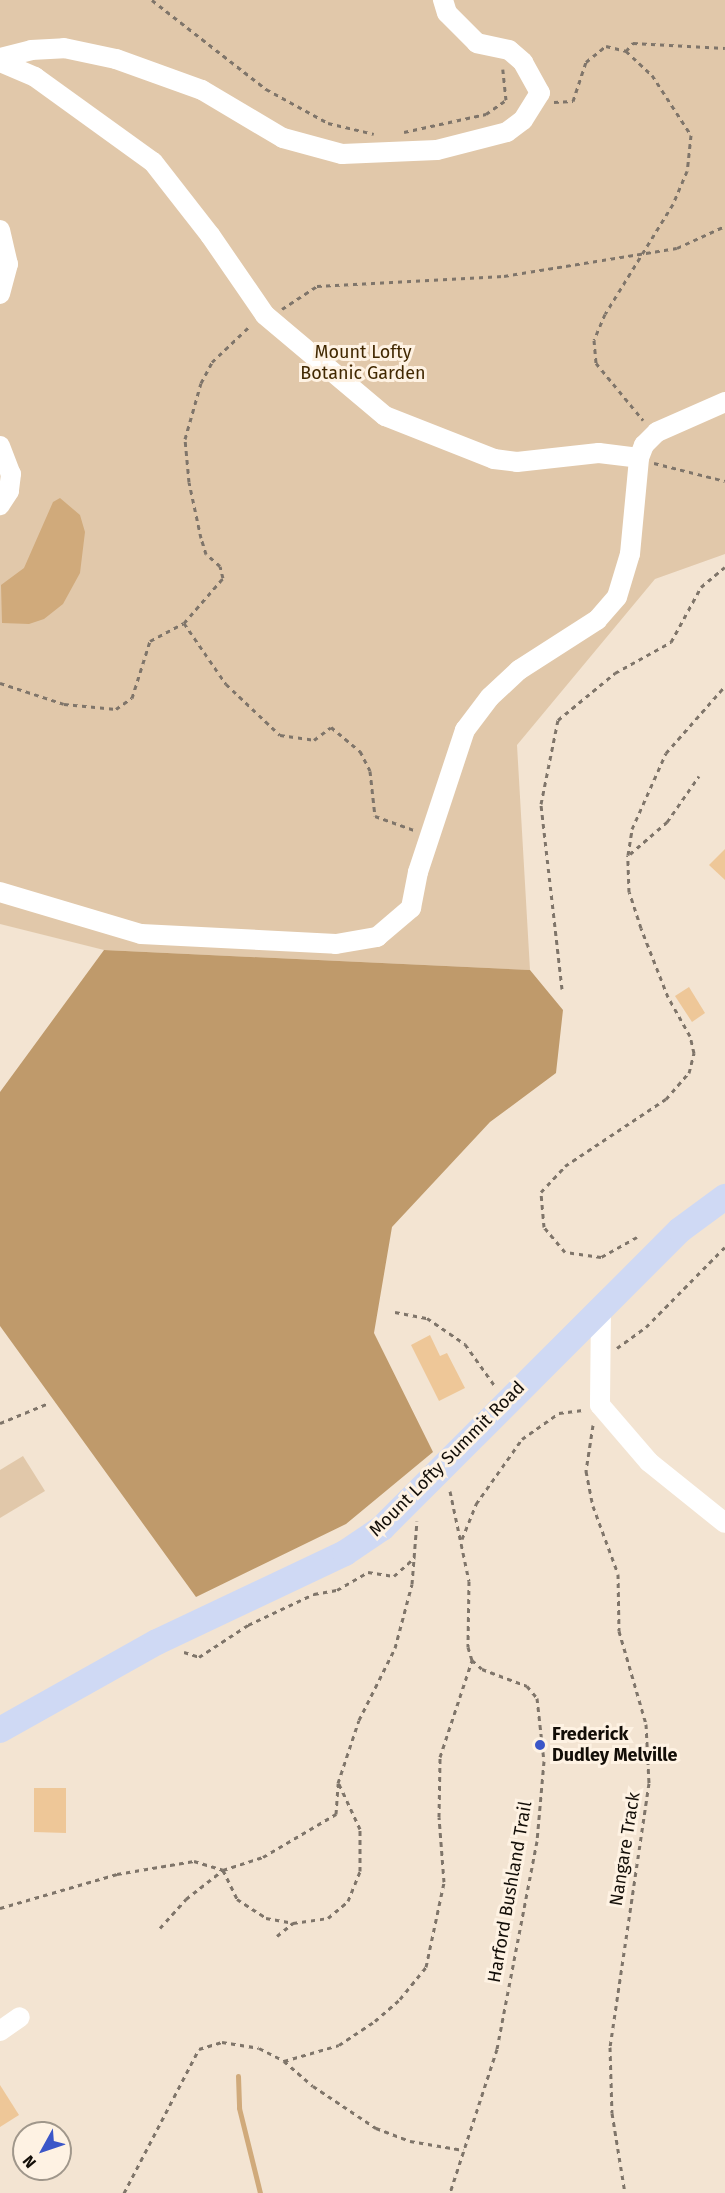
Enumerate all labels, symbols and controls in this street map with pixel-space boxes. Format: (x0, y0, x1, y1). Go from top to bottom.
park label: Mount Lofty Botanic Garden (300, 342, 426, 385)
street label: Mount Lofty Summit Road (365, 1377, 529, 1541)
place label: Frederick Dudley Melville (552, 1724, 678, 1766)
marker: Frederick Dudley Melville (533, 1738, 547, 1752)
street label: Nangare Track (605, 1790, 645, 1908)
street label: Harford Bushland Trail (483, 1800, 537, 1984)
north arrow (12, 2121, 72, 2181)
text: N (19, 2151, 40, 2172)

